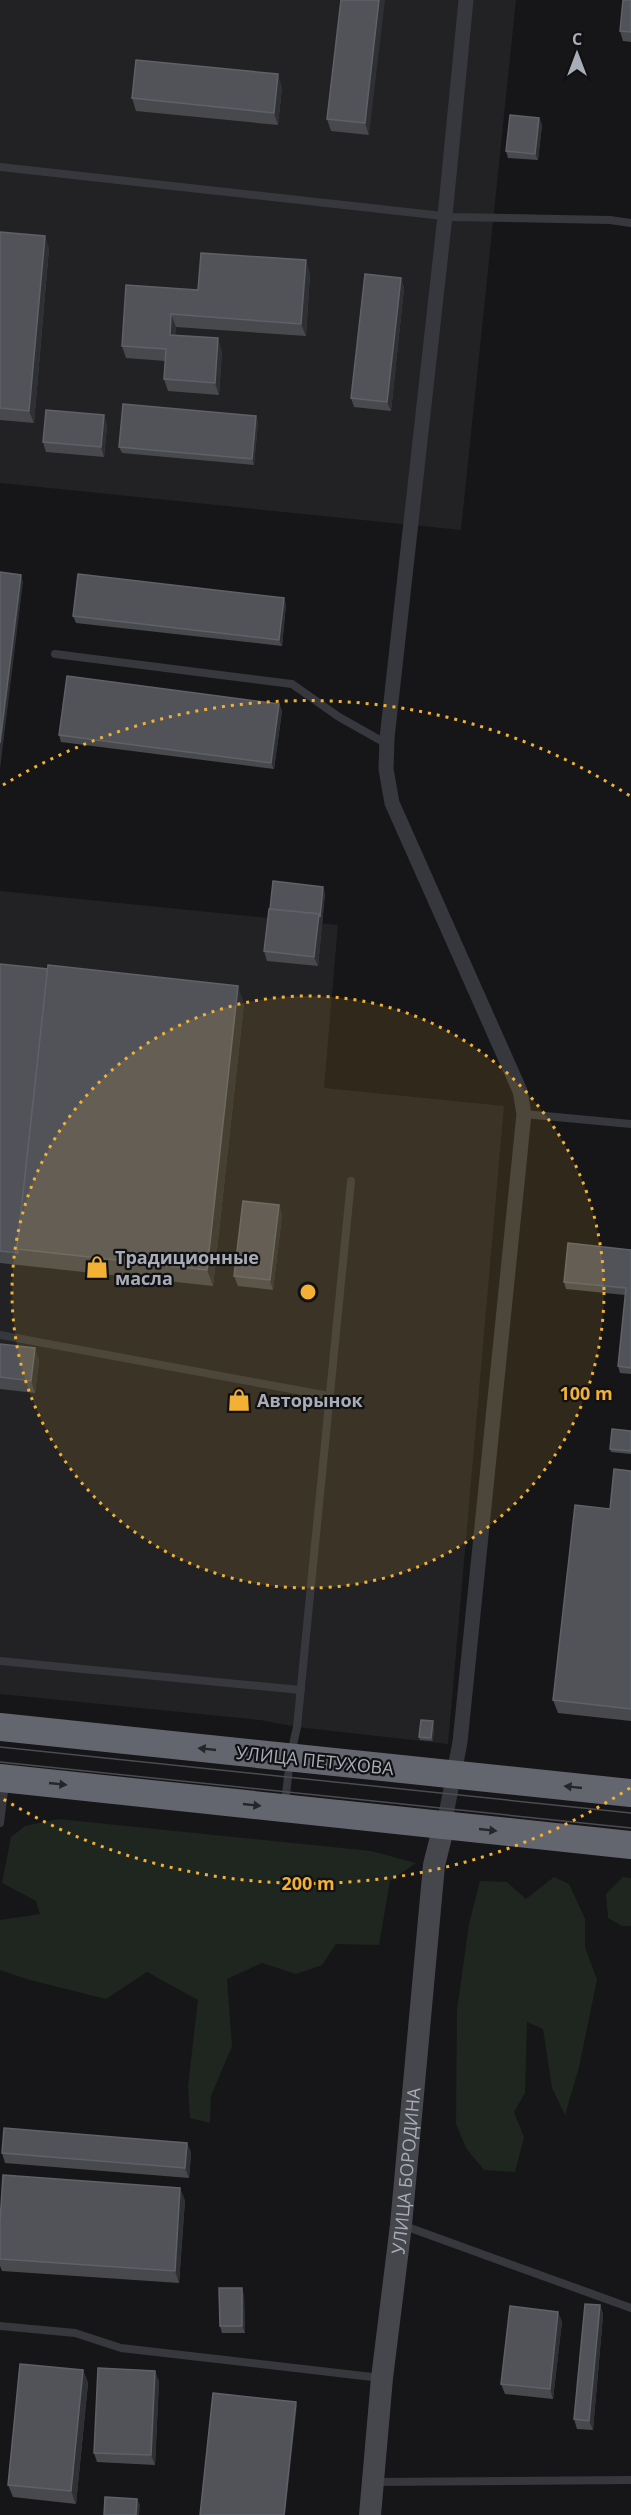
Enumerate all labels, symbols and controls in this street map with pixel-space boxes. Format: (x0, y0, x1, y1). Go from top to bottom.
north arrow (547, 24, 607, 84)
text: С (572, 28, 582, 50)
place label: Традиционные масла (115, 1245, 259, 1290)
shop icon: Традиционные масла (84, 1254, 110, 1280)
centre of rings (298, 1282, 318, 1302)
text: 100 m (559, 1381, 613, 1405)
shop icon: Авторынок (226, 1387, 252, 1413)
place label: Авторынок (257, 1388, 364, 1412)
street label: УЛИЦА ПЕТУХОВА (235, 1740, 396, 1780)
one-way arrow (197, 1744, 216, 1754)
one-way arrow (49, 1780, 68, 1789)
one-way arrow (563, 1782, 582, 1792)
one-way arrow (243, 1800, 262, 1810)
one-way arrow (478, 1825, 497, 1835)
text: 200 m (281, 1871, 335, 1895)
street label: УЛИЦА БОРОДИНА (385, 2086, 426, 2256)

